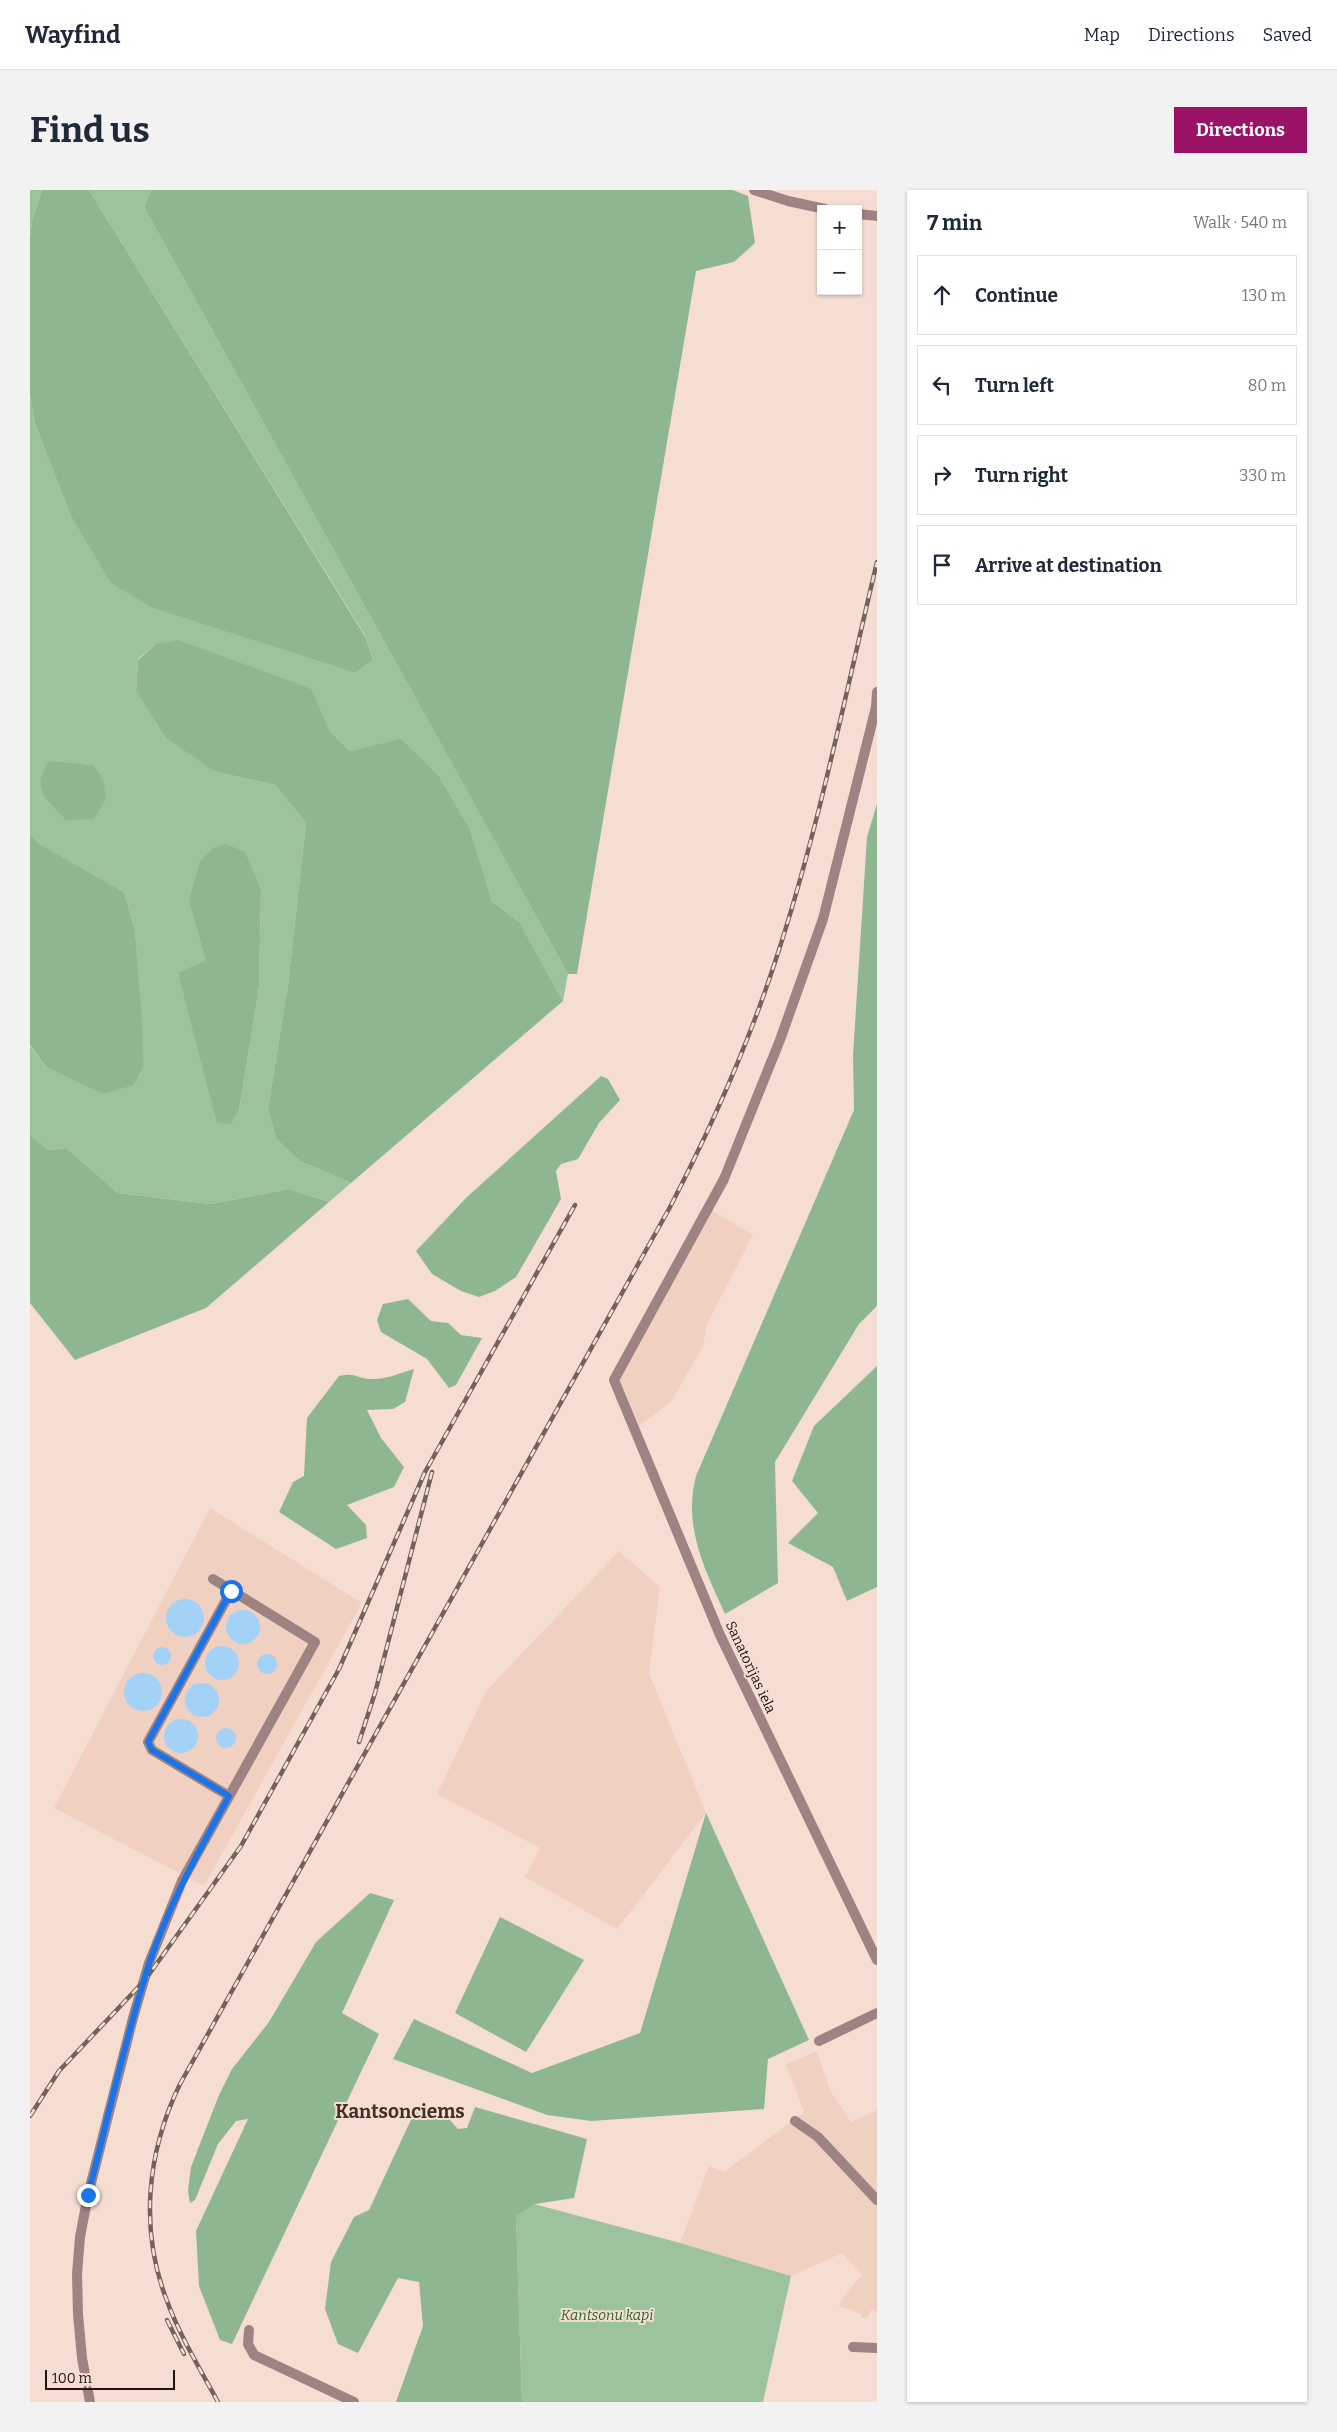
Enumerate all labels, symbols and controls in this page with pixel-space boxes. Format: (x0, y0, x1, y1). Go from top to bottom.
text: Wayfind (25, 21, 121, 49)
text: Map (1084, 24, 1120, 46)
text: Directions (1148, 24, 1235, 46)
text: Saved (1263, 24, 1312, 46)
button: Directions (1174, 107, 1307, 153)
text: Find us (30, 109, 150, 151)
map controls (817, 205, 862, 295)
button: + (817, 205, 862, 250)
text: 7 min (927, 210, 982, 236)
text: Walk · 540 m (1193, 213, 1287, 232)
button: − (817, 250, 862, 295)
icon: ahead (928, 281, 956, 309)
text: Continue (975, 284, 1058, 307)
text: 130 m (1242, 286, 1286, 305)
icon: left (928, 371, 956, 399)
text: Turn left (975, 374, 1054, 397)
text: 80 m (1248, 376, 1286, 395)
icon: right (928, 461, 956, 489)
text: Turn right (975, 464, 1068, 487)
text: 330 m (1239, 466, 1286, 485)
icon: arrive (928, 551, 956, 579)
text: Arrive at destination (975, 554, 1162, 577)
route start (220, 1580, 243, 1603)
street label: Sanatorijas iela (722, 1618, 779, 1716)
district label: Kantsonciems (335, 2100, 465, 2123)
route end (77, 2184, 100, 2207)
park label: Kantsonu kapi (561, 2307, 653, 2324)
scale bar (45, 2367, 175, 2390)
text: 100 m (52, 2370, 92, 2387)

